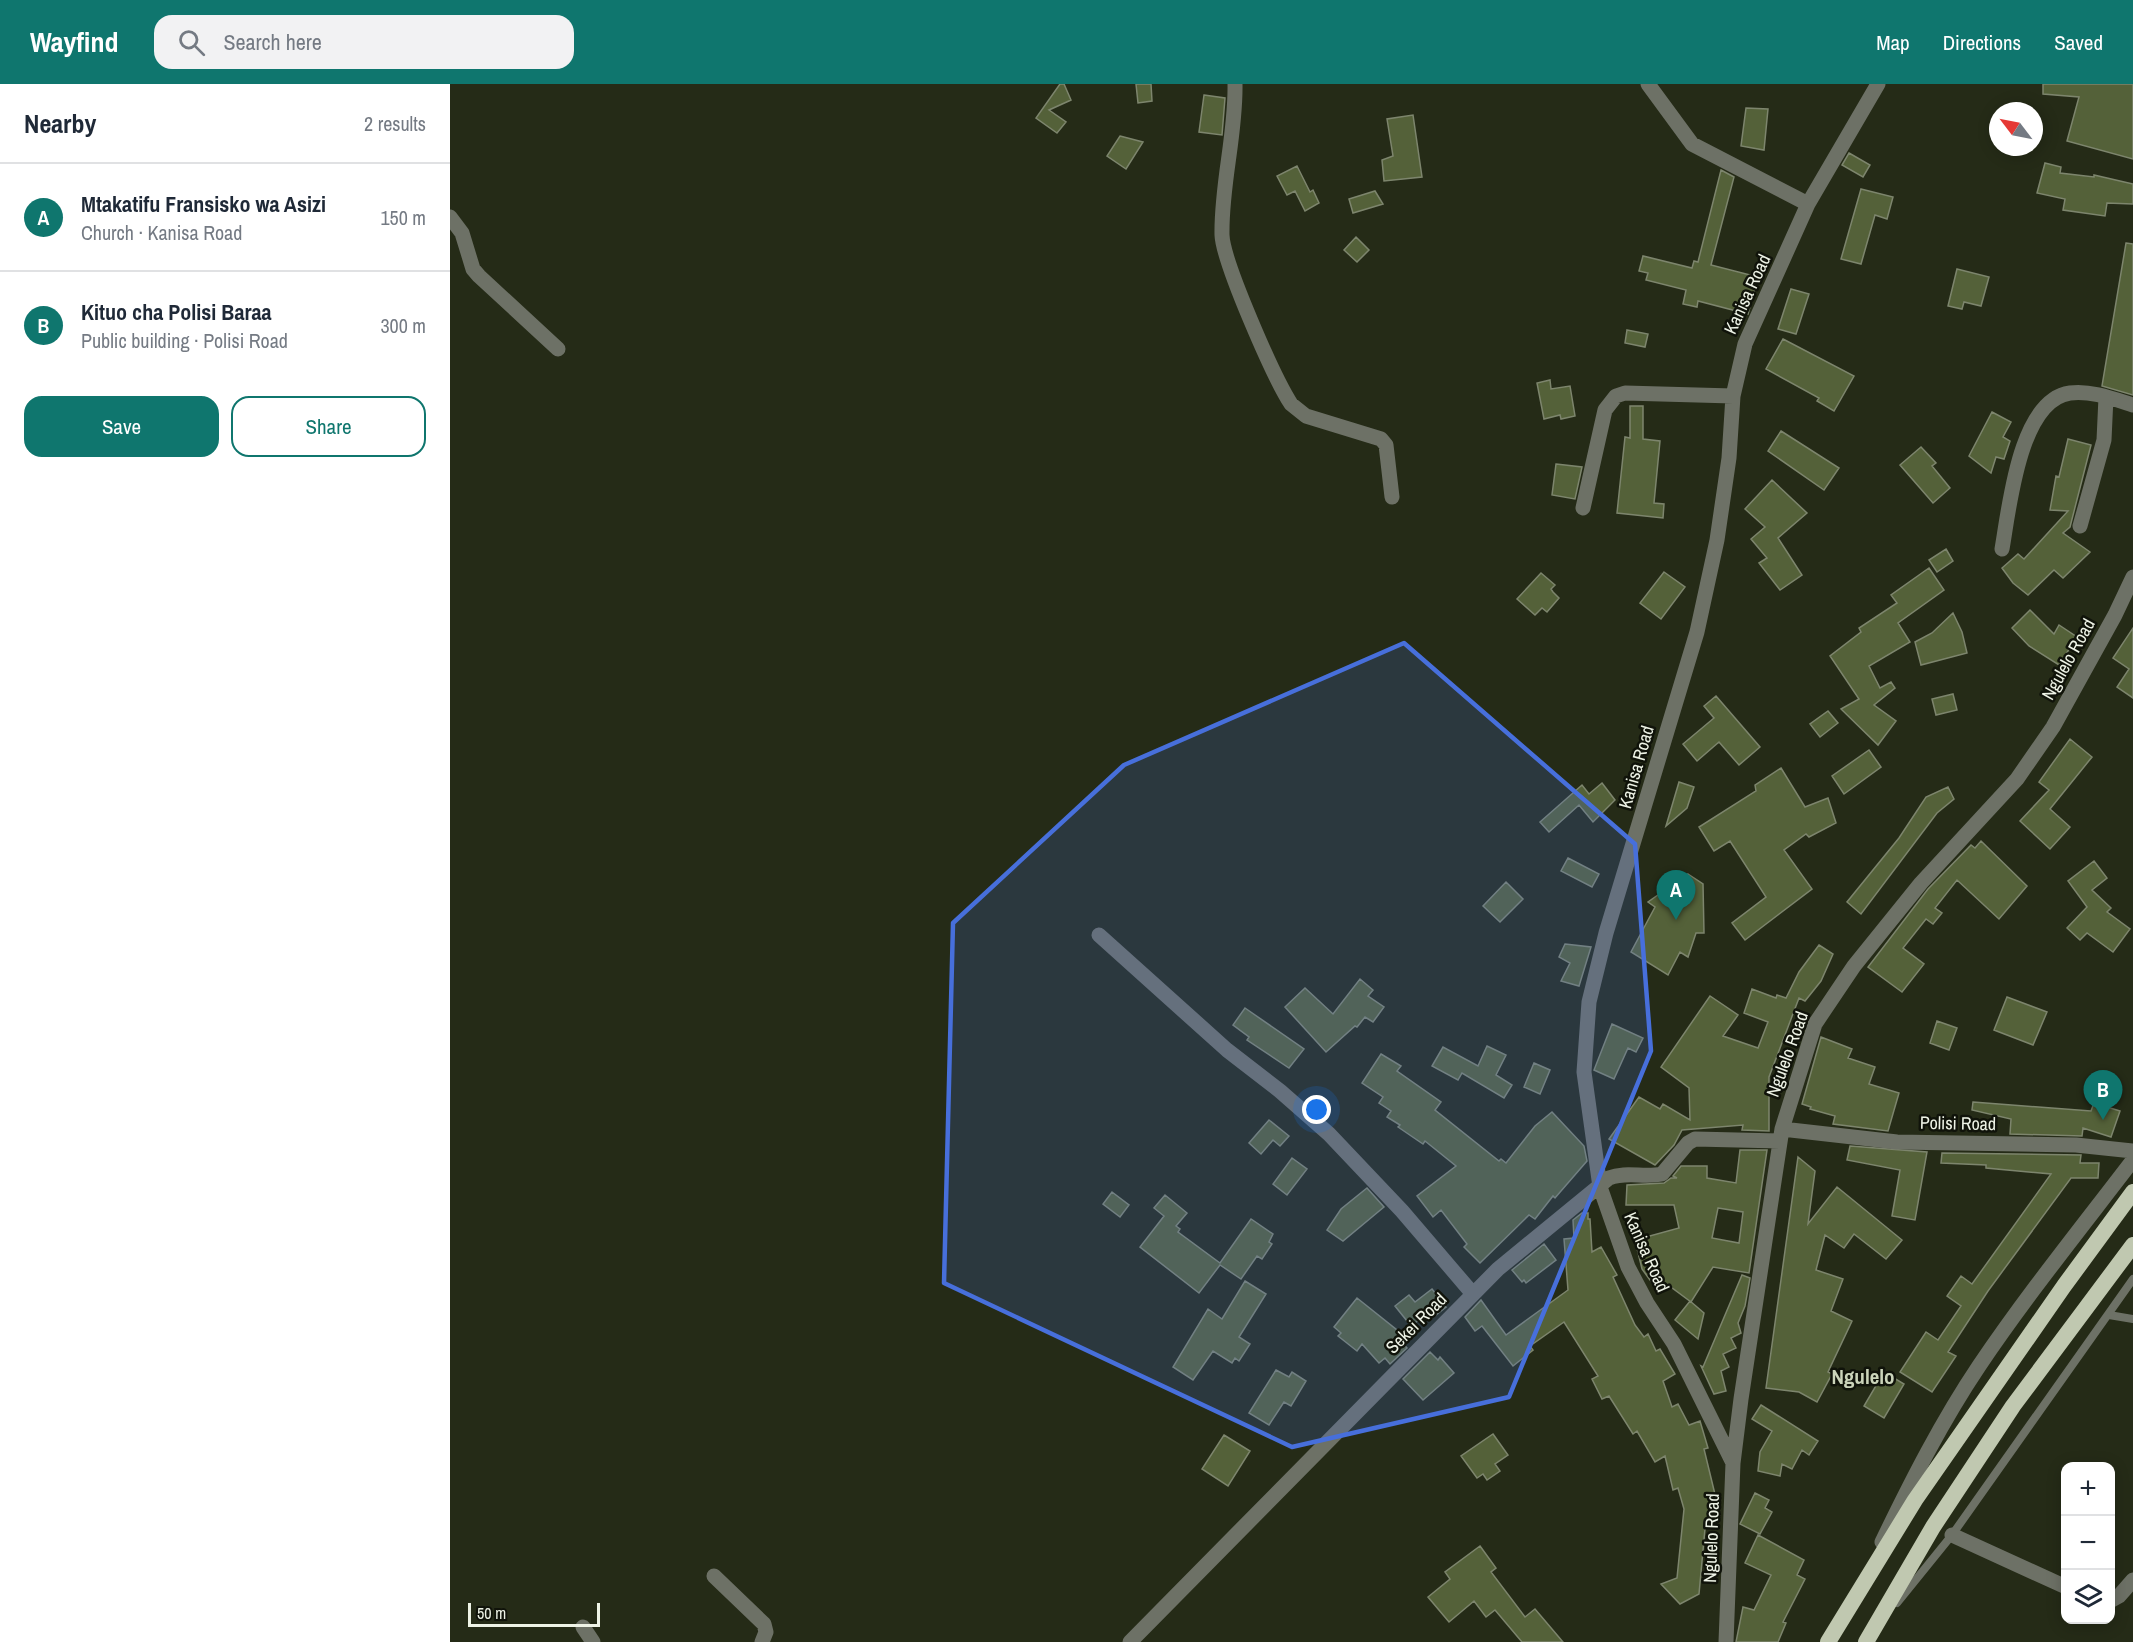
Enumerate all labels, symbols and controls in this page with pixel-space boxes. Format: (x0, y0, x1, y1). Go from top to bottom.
search box (154, 15, 574, 69)
text: Wayfind (30, 23, 118, 61)
icon: search (175, 26, 208, 59)
text: Search here (223, 27, 322, 57)
text: Map (1876, 28, 1910, 57)
text: Directions (1943, 28, 2021, 57)
text: Saved (2054, 28, 2103, 57)
north arrow (1989, 102, 2043, 156)
text: Nearby (24, 106, 96, 141)
text: 2 results (364, 110, 426, 137)
text: Mtakatifu Fransisko wa Asizi (81, 189, 326, 219)
text: A (38, 204, 49, 231)
text: 150 m (380, 204, 426, 231)
text: Church · Kanisa Road (81, 219, 242, 246)
street label: Kanisa Road (1718, 250, 1776, 338)
text: Kituo cha Polisi Baraa (81, 297, 272, 327)
text: B (38, 312, 49, 339)
text: 300 m (380, 312, 426, 339)
text: Public building · Polisi Road (81, 327, 288, 354)
button: Save (24, 396, 219, 457)
button: Share (231, 396, 426, 457)
street label: Ngulelo Road (2035, 614, 2101, 704)
street label: Kanisa Road (1612, 723, 1660, 811)
pin: A (1656, 870, 1696, 920)
street label: Ngulelo Road (1760, 1008, 1814, 1100)
pin: B (2084, 1070, 2122, 1120)
your location (1302, 1095, 1331, 1124)
street label: Polisi Road (1920, 1110, 1996, 1136)
street label: Kanisa Road (1618, 1208, 1676, 1296)
street label: Sekei Road (1380, 1287, 1452, 1359)
district label: Ngulelo (1831, 1362, 1895, 1391)
map controls (2061, 1462, 2115, 1624)
button: + (2061, 1462, 2115, 1516)
street label: Ngulelo Road (1697, 1493, 1725, 1583)
button: − (2061, 1516, 2115, 1570)
button: layers (2061, 1570, 2115, 1624)
scale bar (468, 1600, 600, 1628)
text: 50 m (477, 1602, 506, 1624)

